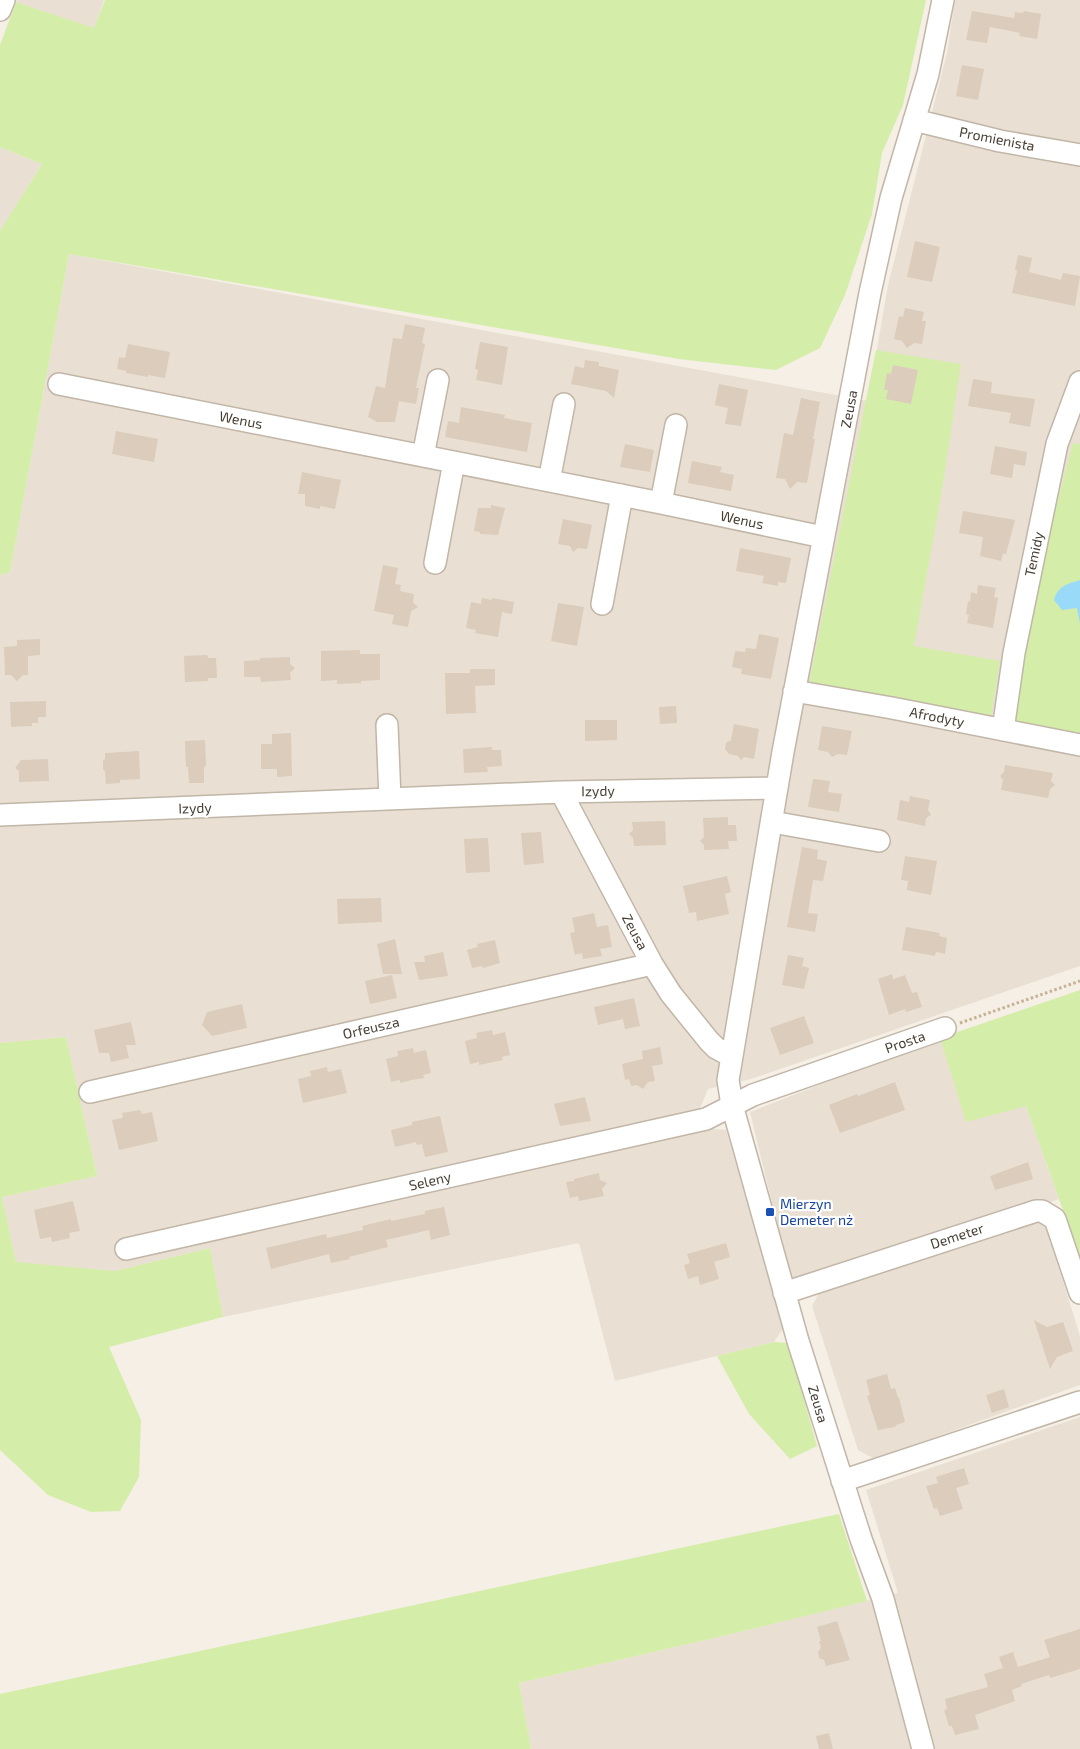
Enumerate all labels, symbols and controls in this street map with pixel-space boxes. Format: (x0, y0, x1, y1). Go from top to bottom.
street label: Promienista (958, 123, 1036, 154)
street label: Zeusa (837, 389, 861, 429)
street label: Wenus (218, 407, 264, 432)
street label: Wenus (719, 507, 765, 532)
street label: Temidy (1020, 529, 1047, 578)
street label: Afrodyty (908, 703, 967, 730)
street label: Izydy (581, 782, 616, 799)
street label: Izydy (178, 798, 213, 817)
street label: Zeusa (619, 911, 652, 953)
street label: Orfeusza (341, 1013, 401, 1042)
street label: Prosta (882, 1027, 927, 1056)
street label: Seleny (407, 1167, 453, 1194)
place label: Mierzyn Demeter nż (780, 1195, 853, 1228)
marker: Mierzyn Demeter nż (764, 1206, 776, 1218)
street label: Demeter (928, 1219, 986, 1252)
street label: Zeusa (805, 1383, 832, 1425)

